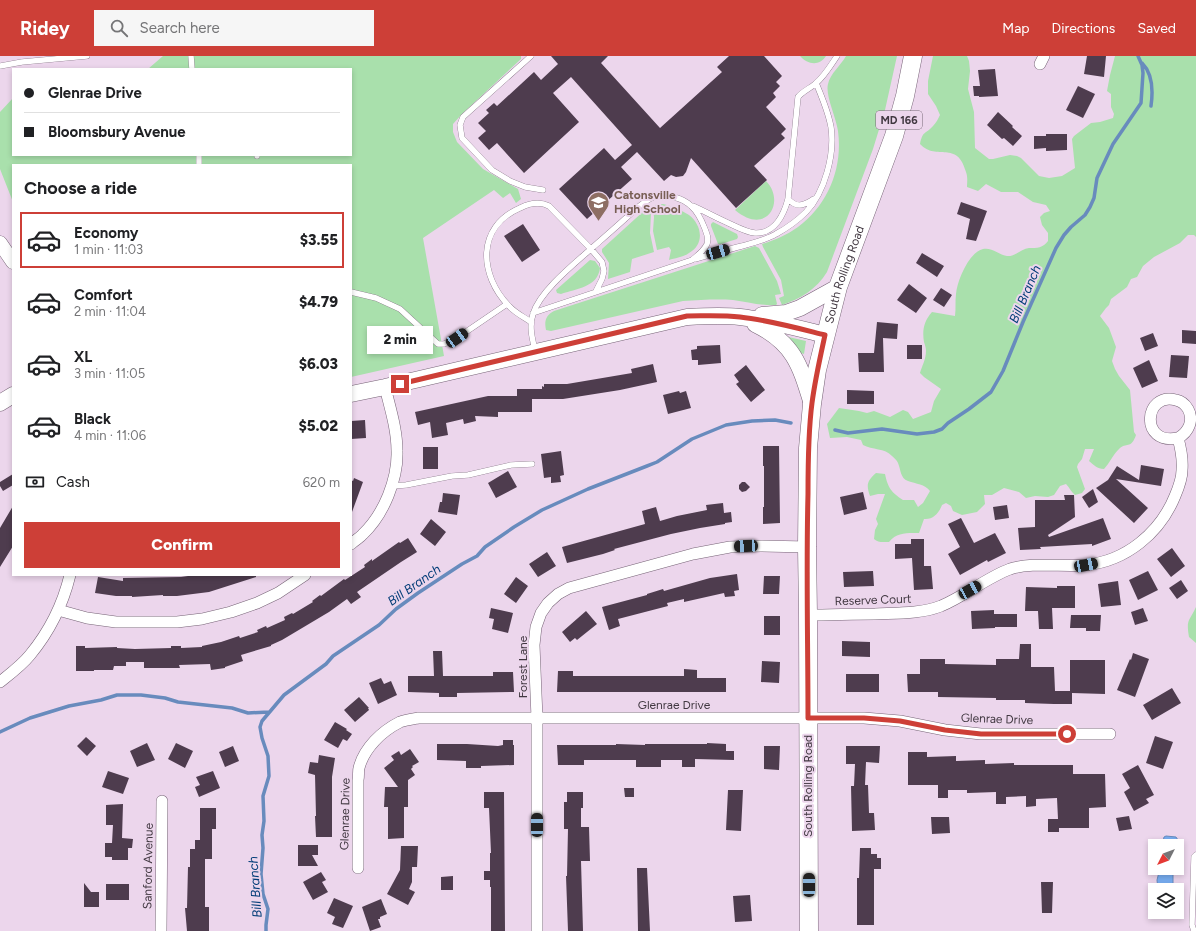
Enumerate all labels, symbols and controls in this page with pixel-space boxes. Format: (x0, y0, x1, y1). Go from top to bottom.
search box (94, 10, 374, 46)
text: Ridey (20, 17, 70, 40)
icon: search (108, 17, 130, 39)
text: Search here (140, 19, 220, 37)
text: Map (1002, 20, 1030, 37)
text: Directions (1052, 20, 1115, 37)
text: Saved (1137, 20, 1176, 37)
text: Glenrae Drive (48, 84, 142, 102)
road number: MD 166 (876, 111, 922, 129)
text: Bloomsbury Avenue (48, 123, 186, 141)
text: Choose a ride (24, 177, 137, 199)
place label: Catonsville High School (614, 188, 681, 216)
school or university icon: Catonsville High School (585, 189, 611, 222)
icon: car (26, 222, 62, 258)
text: Economy (74, 224, 139, 242)
street label: South Rolling Road (822, 224, 867, 325)
text: $3.55 (300, 231, 338, 249)
text: 1 min · 11:03 (74, 242, 143, 257)
car (705, 243, 731, 261)
water label: Bill Branch (1006, 263, 1044, 325)
icon: car (26, 284, 62, 320)
text: Comfort (74, 286, 133, 304)
text: $4.79 (299, 293, 338, 311)
text: 2 min · 11:04 (74, 304, 146, 319)
callout: 2 min (367, 326, 433, 354)
car (444, 326, 470, 350)
text: 2 min (383, 332, 417, 347)
icon: car (26, 346, 62, 382)
text: XL (74, 348, 92, 366)
text: $6.03 (299, 355, 338, 373)
text: 3 min · 11:05 (74, 366, 145, 381)
route end (391, 375, 409, 393)
icon: car (26, 408, 62, 444)
text: Black (74, 410, 111, 428)
text: $5.02 (298, 417, 338, 435)
text: 4 min · 11:06 (74, 428, 146, 443)
icon: cash (24, 471, 46, 493)
text: Cash (56, 473, 90, 491)
text: 620 m (303, 475, 340, 490)
button: Confirm (24, 522, 340, 568)
car (734, 539, 758, 553)
car (1073, 557, 1099, 573)
water label: Bill Branch (384, 561, 444, 609)
car (957, 579, 983, 601)
street label: Reserve Court (834, 592, 912, 608)
street label: Forest Lane (516, 635, 530, 698)
street label: Glenrae Drive (638, 698, 711, 712)
street label: Glenrae Drive (961, 711, 1034, 727)
route start (1058, 725, 1076, 743)
street label: South Rolling Road (801, 735, 815, 837)
street label: Glenrae Drive (337, 777, 353, 850)
car (531, 813, 543, 837)
street label: Sanford Avenue (140, 822, 156, 909)
north arrow (1148, 839, 1184, 875)
map controls (1148, 839, 1184, 919)
water label: Bill Branch (245, 856, 265, 918)
car (803, 873, 815, 897)
button: layers (1148, 883, 1184, 919)

